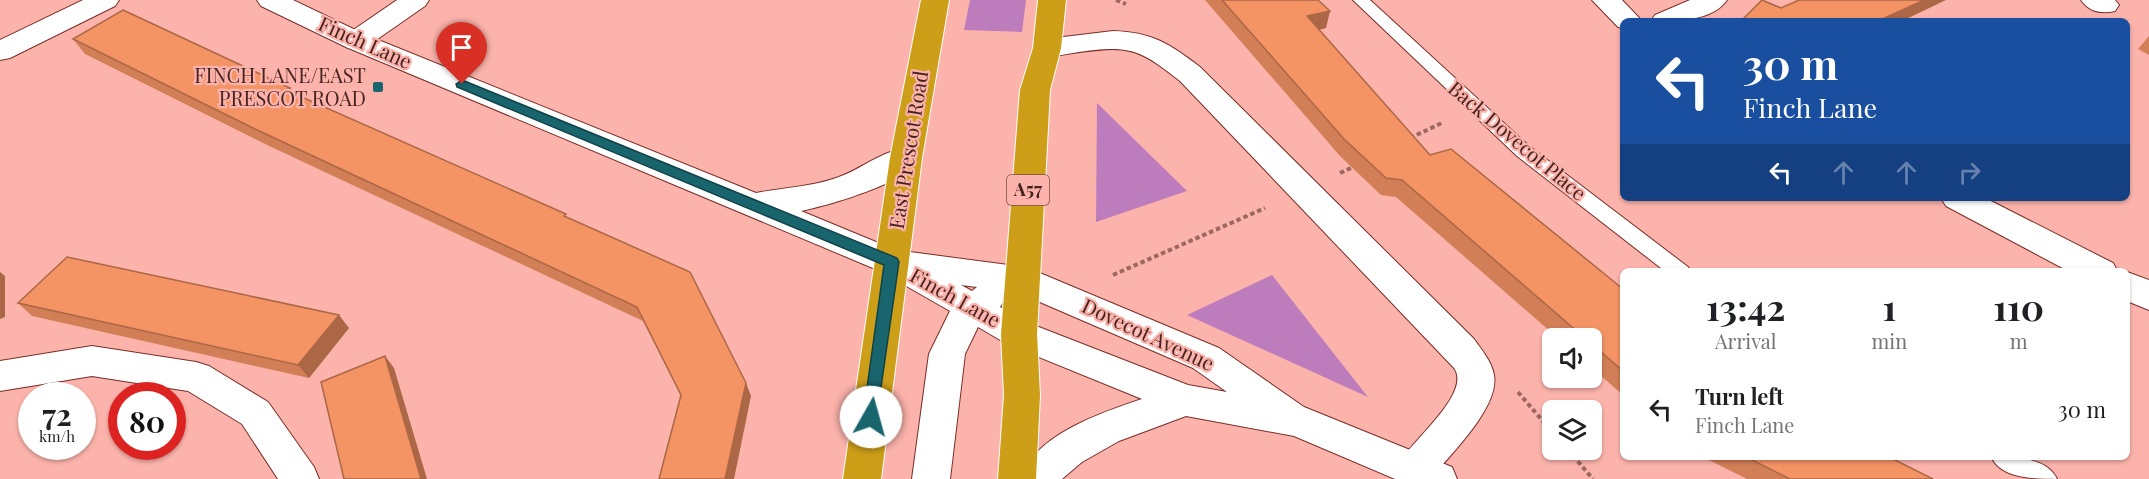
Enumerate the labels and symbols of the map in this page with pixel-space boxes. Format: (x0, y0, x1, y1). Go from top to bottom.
street label: Finch Lane (315, 9, 417, 74)
pin (436, 22, 487, 84)
place label: FINCH LANE/EAST PRESCOT ROAD (194, 61, 366, 111)
street label: East Prescot Road (882, 68, 933, 231)
street label: Back Dovecot Place (1443, 74, 1593, 206)
marker: FINCH LANE/EAST PRESCOT ROAD (371, 80, 385, 94)
road number: A57 (1007, 175, 1049, 205)
street label: Finch Lane (906, 261, 1006, 333)
street label: Dovecot Avenue (1078, 291, 1219, 376)
speed limit sign: 80 (108, 382, 186, 460)
position arrow (839, 385, 903, 449)

